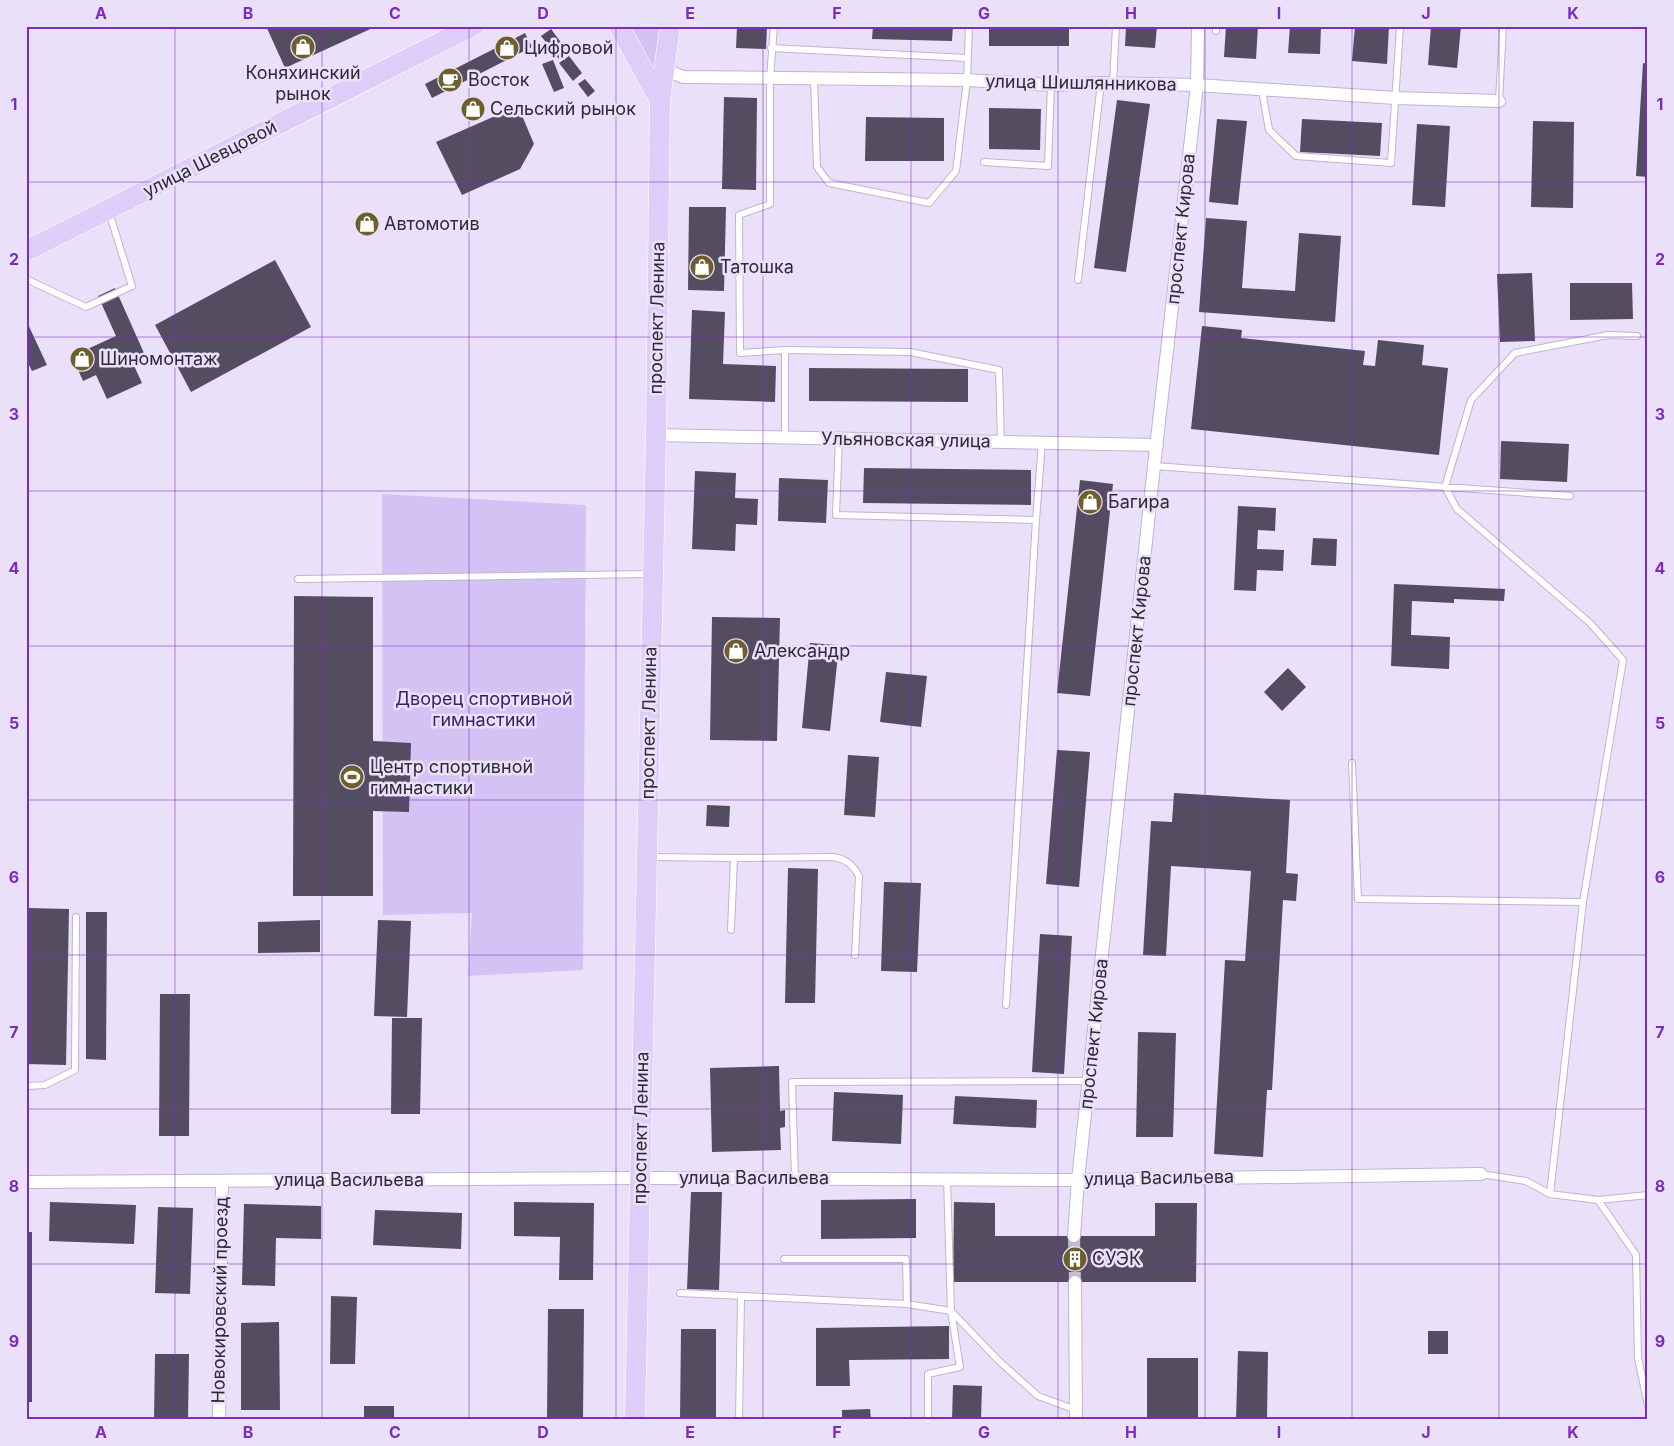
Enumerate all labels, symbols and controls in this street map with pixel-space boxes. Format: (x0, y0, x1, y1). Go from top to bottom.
text: A (95, 3, 107, 23)
text: B (243, 3, 253, 23)
text: C (389, 3, 401, 23)
text: D (537, 3, 549, 23)
text: E (685, 3, 695, 23)
text: F (832, 3, 842, 23)
text: G (978, 3, 990, 23)
text: H (1125, 3, 1137, 23)
text: I (1277, 3, 1281, 23)
text: J (1421, 3, 1431, 23)
text: K (1567, 3, 1579, 23)
shop icon: Коняхинский рынок (290, 34, 316, 60)
shop icon: Цифровой (494, 35, 520, 61)
place label: Цифровой (524, 37, 613, 58)
place label: Коняхинский рынок (245, 62, 361, 104)
cafe icon: Восток (437, 67, 463, 93)
place label: Восток (468, 69, 530, 90)
street label: улица Шишлянникова (985, 70, 1177, 95)
text: 1 (11, 94, 17, 114)
text: 1 (1657, 94, 1663, 114)
shop icon: Сельский рынок (460, 96, 486, 122)
place label: Сельский рынок (490, 98, 636, 119)
street label: улица Шевцовой (139, 116, 280, 201)
street label: проспект Кирова (1162, 152, 1199, 306)
shop icon: Автомотив (354, 211, 380, 237)
place label: Автомотив (384, 213, 480, 234)
street label: проспект Ленина (645, 241, 668, 395)
text: 2 (9, 249, 19, 269)
text: 2 (1655, 249, 1665, 269)
shop icon: Татошка (689, 254, 715, 280)
place label: Татошка (720, 256, 794, 277)
shop icon: Шиномонтаж (69, 346, 95, 372)
place label: Шиномонтаж (100, 348, 218, 369)
text: 3 (9, 404, 19, 424)
text: 3 (1655, 404, 1665, 424)
street label: Ульяновская улица (821, 428, 991, 451)
shop icon: Багира (1077, 489, 1103, 515)
place label: Багира (1108, 491, 1170, 512)
street label: проспект Кирова (1118, 554, 1155, 708)
text: 4 (9, 558, 20, 578)
text: 4 (1655, 558, 1666, 578)
shop icon: Александр (723, 638, 749, 664)
place label: Александр (754, 640, 850, 661)
street label: проспект Ленина (637, 646, 660, 800)
park label: Дворец спортивной гимнастики (395, 688, 573, 730)
text: 5 (9, 713, 19, 733)
text: 5 (1655, 713, 1665, 733)
place label: Центр спортивной гимнастики (370, 756, 533, 798)
sports icon: Центр спортивной гимнастики (339, 764, 365, 790)
text: 6 (9, 867, 19, 887)
text: 6 (1655, 867, 1665, 887)
street label: проспект Кирова (1075, 957, 1112, 1111)
text: 7 (9, 1022, 19, 1042)
text: 7 (1655, 1022, 1665, 1042)
street label: проспект Ленина (629, 1051, 652, 1205)
street label: улица Васильева (1084, 1166, 1234, 1189)
street label: улица Васильева (679, 1167, 829, 1188)
street label: улица Васильева (274, 1169, 424, 1190)
text: 8 (9, 1176, 19, 1196)
text: 8 (1655, 1176, 1665, 1196)
street label: Новокировский проезд (207, 1196, 232, 1404)
building icon: СУЭК (1062, 1246, 1088, 1272)
place label: СУЭК (1092, 1248, 1141, 1269)
text: 9 (9, 1331, 19, 1351)
text: 9 (1655, 1331, 1665, 1351)
text: A (95, 1422, 107, 1442)
text: B (243, 1422, 253, 1442)
text: C (389, 1422, 401, 1442)
text: D (537, 1422, 549, 1442)
text: E (685, 1422, 695, 1442)
text: F (832, 1422, 842, 1442)
text: G (978, 1422, 990, 1442)
text: H (1125, 1422, 1137, 1442)
text: I (1277, 1422, 1281, 1442)
text: J (1421, 1422, 1431, 1442)
text: K (1567, 1422, 1579, 1442)

